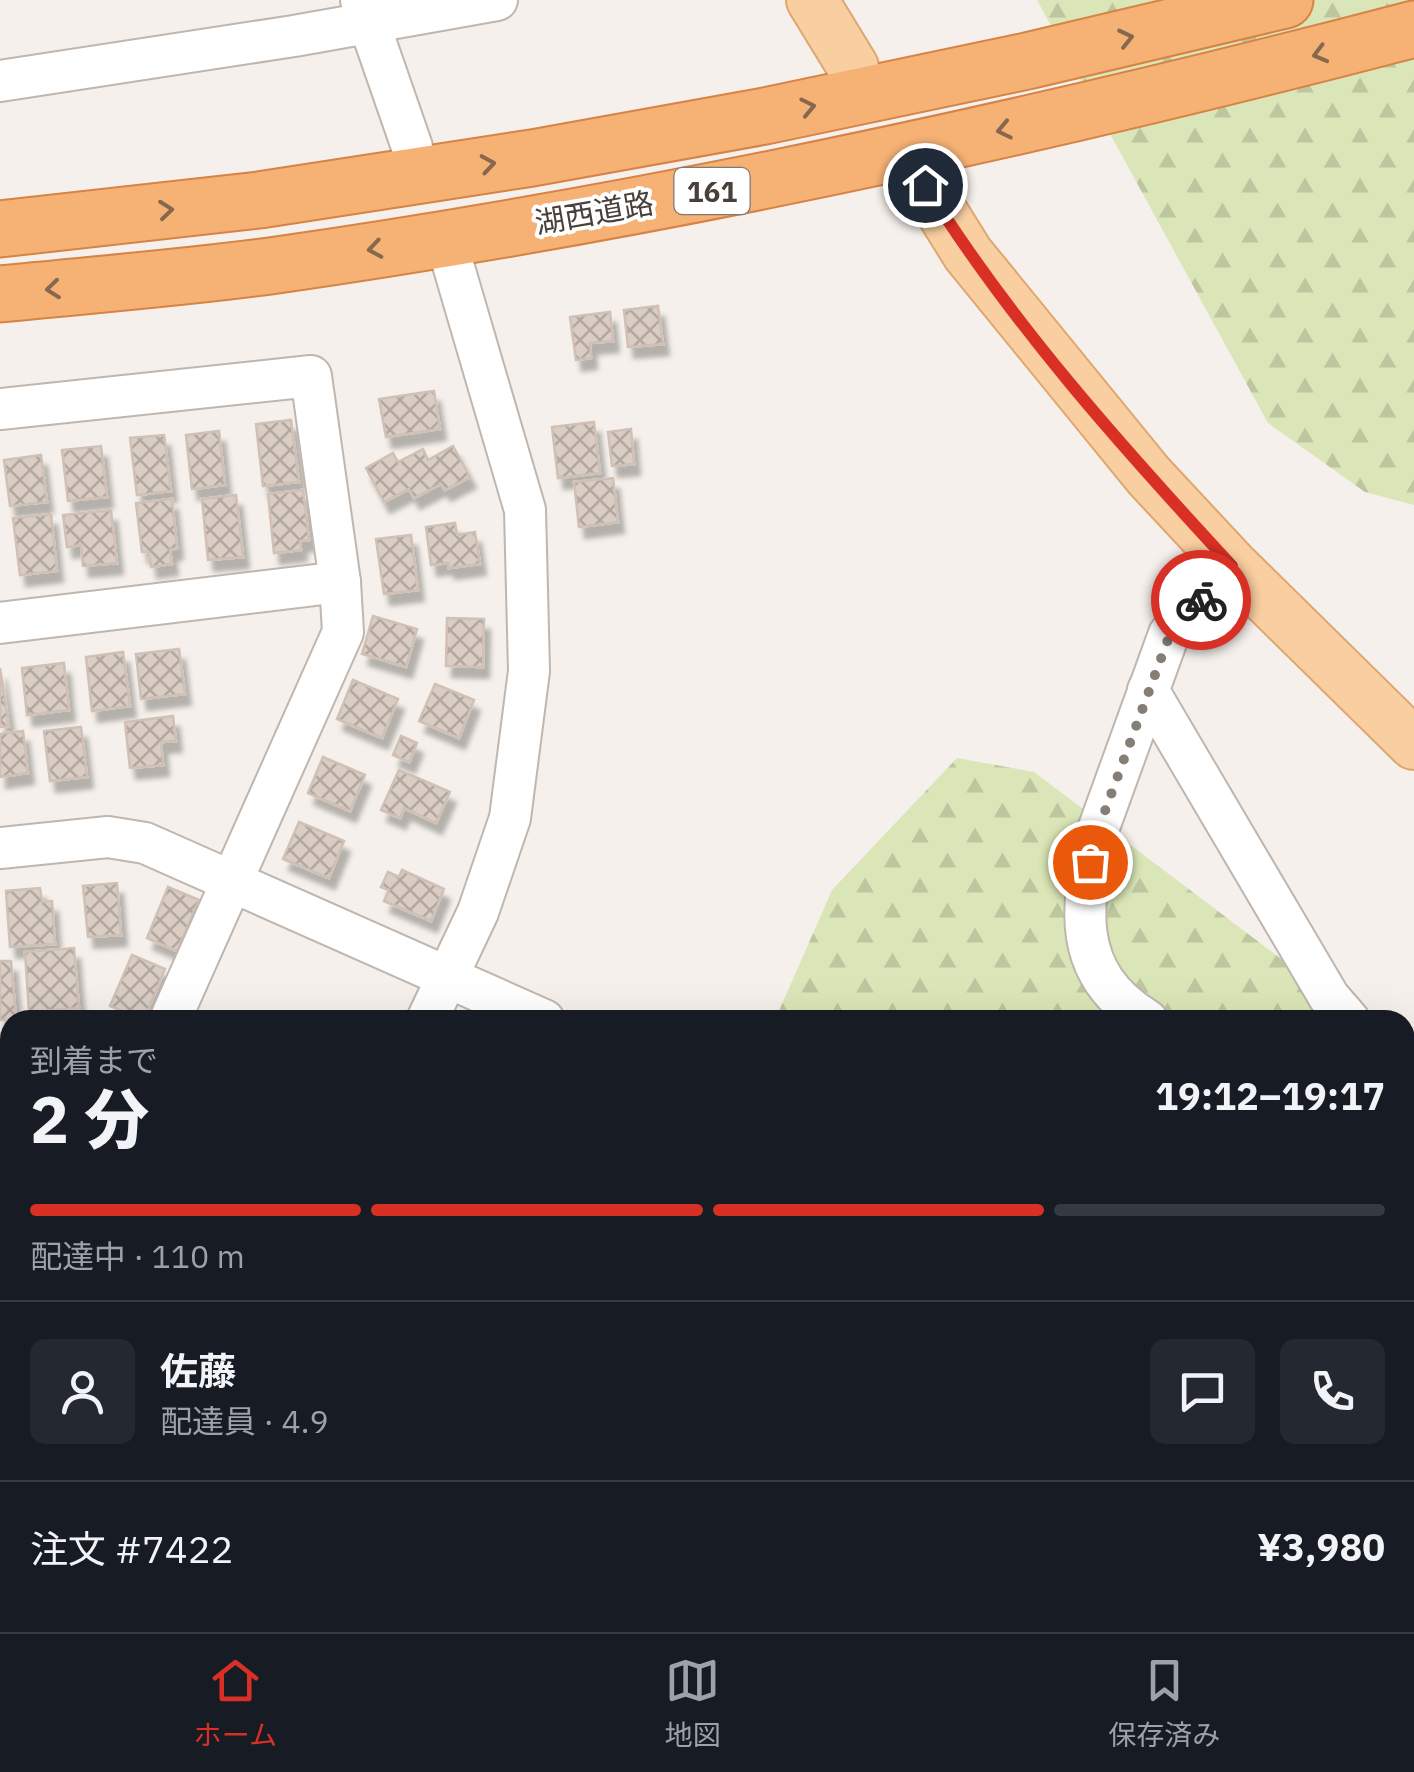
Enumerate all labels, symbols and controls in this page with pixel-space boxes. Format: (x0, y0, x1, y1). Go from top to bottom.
one-way arrow (1117, 29, 1134, 50)
one-way arrow (1312, 42, 1329, 63)
one-way arrow (799, 97, 816, 118)
one-way arrow (996, 118, 1013, 139)
pin (883, 143, 968, 228)
one-way arrow (480, 155, 496, 176)
icon: home (898, 158, 953, 213)
road number: 161 (674, 168, 750, 214)
street label: 湖西道路 (532, 182, 656, 242)
one-way arrow (159, 200, 175, 221)
one-way arrow (367, 238, 383, 259)
one-way arrow (44, 278, 60, 299)
courier (1151, 550, 1251, 650)
icon: bike (1174, 573, 1229, 628)
pin (1048, 820, 1133, 905)
icon: bag (1063, 835, 1118, 890)
text: 到着まで (30, 1039, 158, 1081)
text: 19:12–19:17 (1155, 1071, 1385, 1120)
text: 2 分 (30, 1076, 149, 1161)
text: 配達中 · 110 m (30, 1235, 245, 1277)
button: person (30, 1339, 135, 1444)
button: chat (1150, 1339, 1255, 1444)
button: phone (1280, 1339, 1385, 1444)
text: 佐藤 (160, 1346, 236, 1395)
text: 配達員 · 4.9 (160, 1400, 329, 1442)
text: ¥3,980 (1257, 1522, 1385, 1571)
text: 注文 #7422 (30, 1524, 233, 1573)
tab: ホーム (194, 1653, 277, 1753)
tab: 地図 (665, 1653, 721, 1753)
tab: 保存済み (1108, 1653, 1220, 1753)

